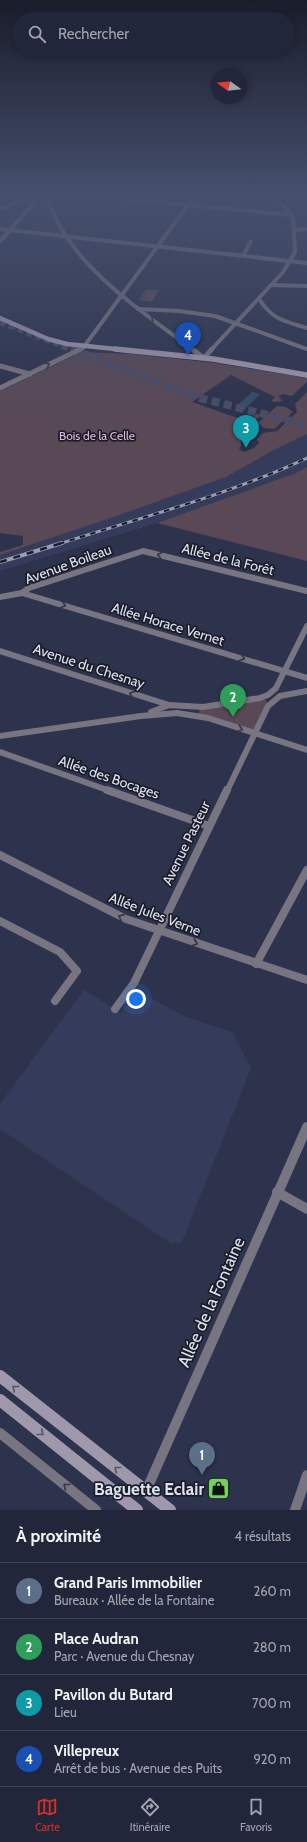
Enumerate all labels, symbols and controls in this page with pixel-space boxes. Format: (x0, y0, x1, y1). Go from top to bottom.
search box (12, 12, 295, 56)
icon: search (26, 23, 48, 45)
text: Rechercher (58, 25, 129, 43)
north arrow (211, 68, 247, 104)
one-way arrow (147, 315, 154, 322)
pin: 4 (175, 322, 201, 355)
one-way arrow (43, 362, 51, 370)
pin: 3 (233, 415, 259, 448)
park label: Bois de la Celle (59, 428, 135, 443)
street label: Allée de la Forêt (180, 539, 276, 579)
street label: Avenue Boileau (22, 540, 114, 588)
one-way arrow (157, 551, 164, 560)
street label: Allée Horace Vernet (110, 598, 227, 650)
one-way arrow (60, 600, 67, 609)
street label: Avenue du Chesnay (31, 639, 147, 693)
one-way arrow (238, 653, 245, 662)
pin: 2 (220, 684, 246, 717)
one-way arrow (129, 690, 136, 698)
one-way arrow (237, 724, 244, 732)
street label: Allée des Bocages (56, 751, 162, 803)
street label: Avenue Pasteur (158, 797, 214, 888)
street label: Allée Jules Verne (107, 888, 203, 940)
one-way arrow (118, 914, 126, 922)
one-way arrow (191, 939, 198, 947)
your location (126, 989, 146, 1009)
street label: Allée de la Fontaine (173, 1234, 249, 1370)
one-way arrow (12, 1386, 19, 1393)
one-way arrow (37, 1429, 44, 1436)
pin: 1 (189, 1442, 215, 1475)
one-way arrow (114, 1466, 121, 1473)
shop icon: Baguette Eclair (206, 1476, 232, 1502)
place label: Baguette Eclair (94, 1479, 204, 1499)
one-way arrow (63, 1483, 70, 1490)
text: À proximité (16, 1526, 101, 1546)
text: 4 résultats (235, 1528, 291, 1544)
text: Grand Paris Immobilier (54, 1574, 202, 1592)
text: 1 (27, 1583, 31, 1599)
text: 260 m (253, 1583, 291, 1599)
text: Bureaux · Allée de la Fontaine (54, 1592, 214, 1608)
text: Place Audran (54, 1630, 139, 1648)
text: 2 (26, 1639, 32, 1655)
text: 280 m (253, 1639, 291, 1655)
text: Parc · Avenue du Chesnay (54, 1648, 194, 1664)
text: Pavillon du Butard (54, 1686, 173, 1704)
text: 3 (25, 1695, 33, 1711)
text: 700 m (252, 1695, 291, 1711)
text: Lieu (54, 1704, 77, 1720)
text: Villepreux (54, 1742, 119, 1760)
text: 4 (25, 1751, 33, 1767)
text: 920 m (253, 1751, 291, 1767)
text: Arrêt de bus · Avenue des Puits (54, 1760, 222, 1776)
tab: Carte (35, 1796, 60, 1834)
tab: Itinéraire (130, 1796, 170, 1834)
tab: Favoris (240, 1796, 272, 1834)

